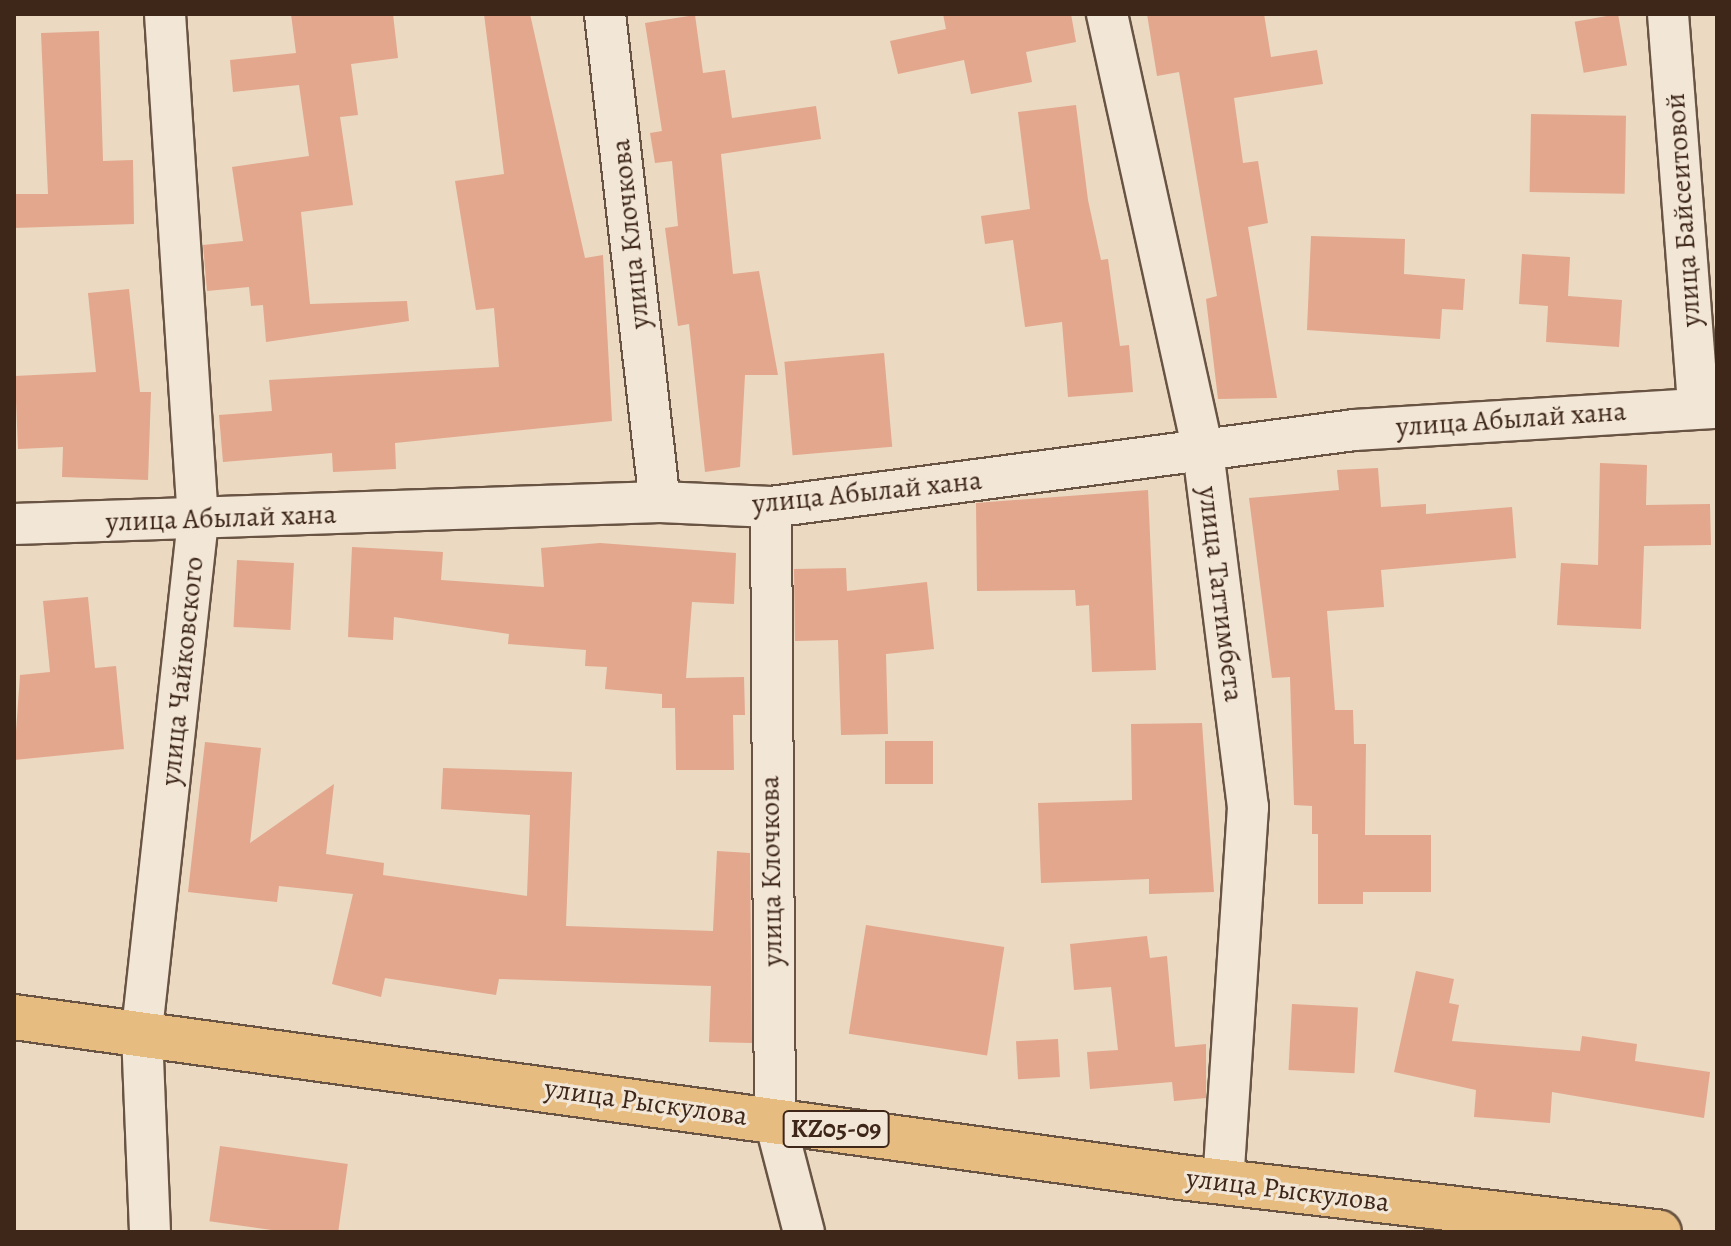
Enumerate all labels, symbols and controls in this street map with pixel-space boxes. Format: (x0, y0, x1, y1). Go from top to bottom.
street label: улица Байсеитовой (1658, 92, 1708, 328)
street label: улица Клочкова (603, 137, 657, 331)
street label: улица Абылай хана (1395, 394, 1627, 444)
street label: улица Абылай хана (751, 463, 983, 521)
street label: улица Таттимбета (1191, 484, 1251, 704)
street label: улица Абылай хана (105, 497, 337, 539)
street label: улица Чайковского (153, 555, 211, 787)
street label: улица Клочкова (753, 775, 789, 967)
street label: улица Рыскулова (542, 1071, 750, 1133)
road number: KZ05-09 (782, 1107, 890, 1151)
street label: улица Рыскулова (1184, 1161, 1392, 1219)

